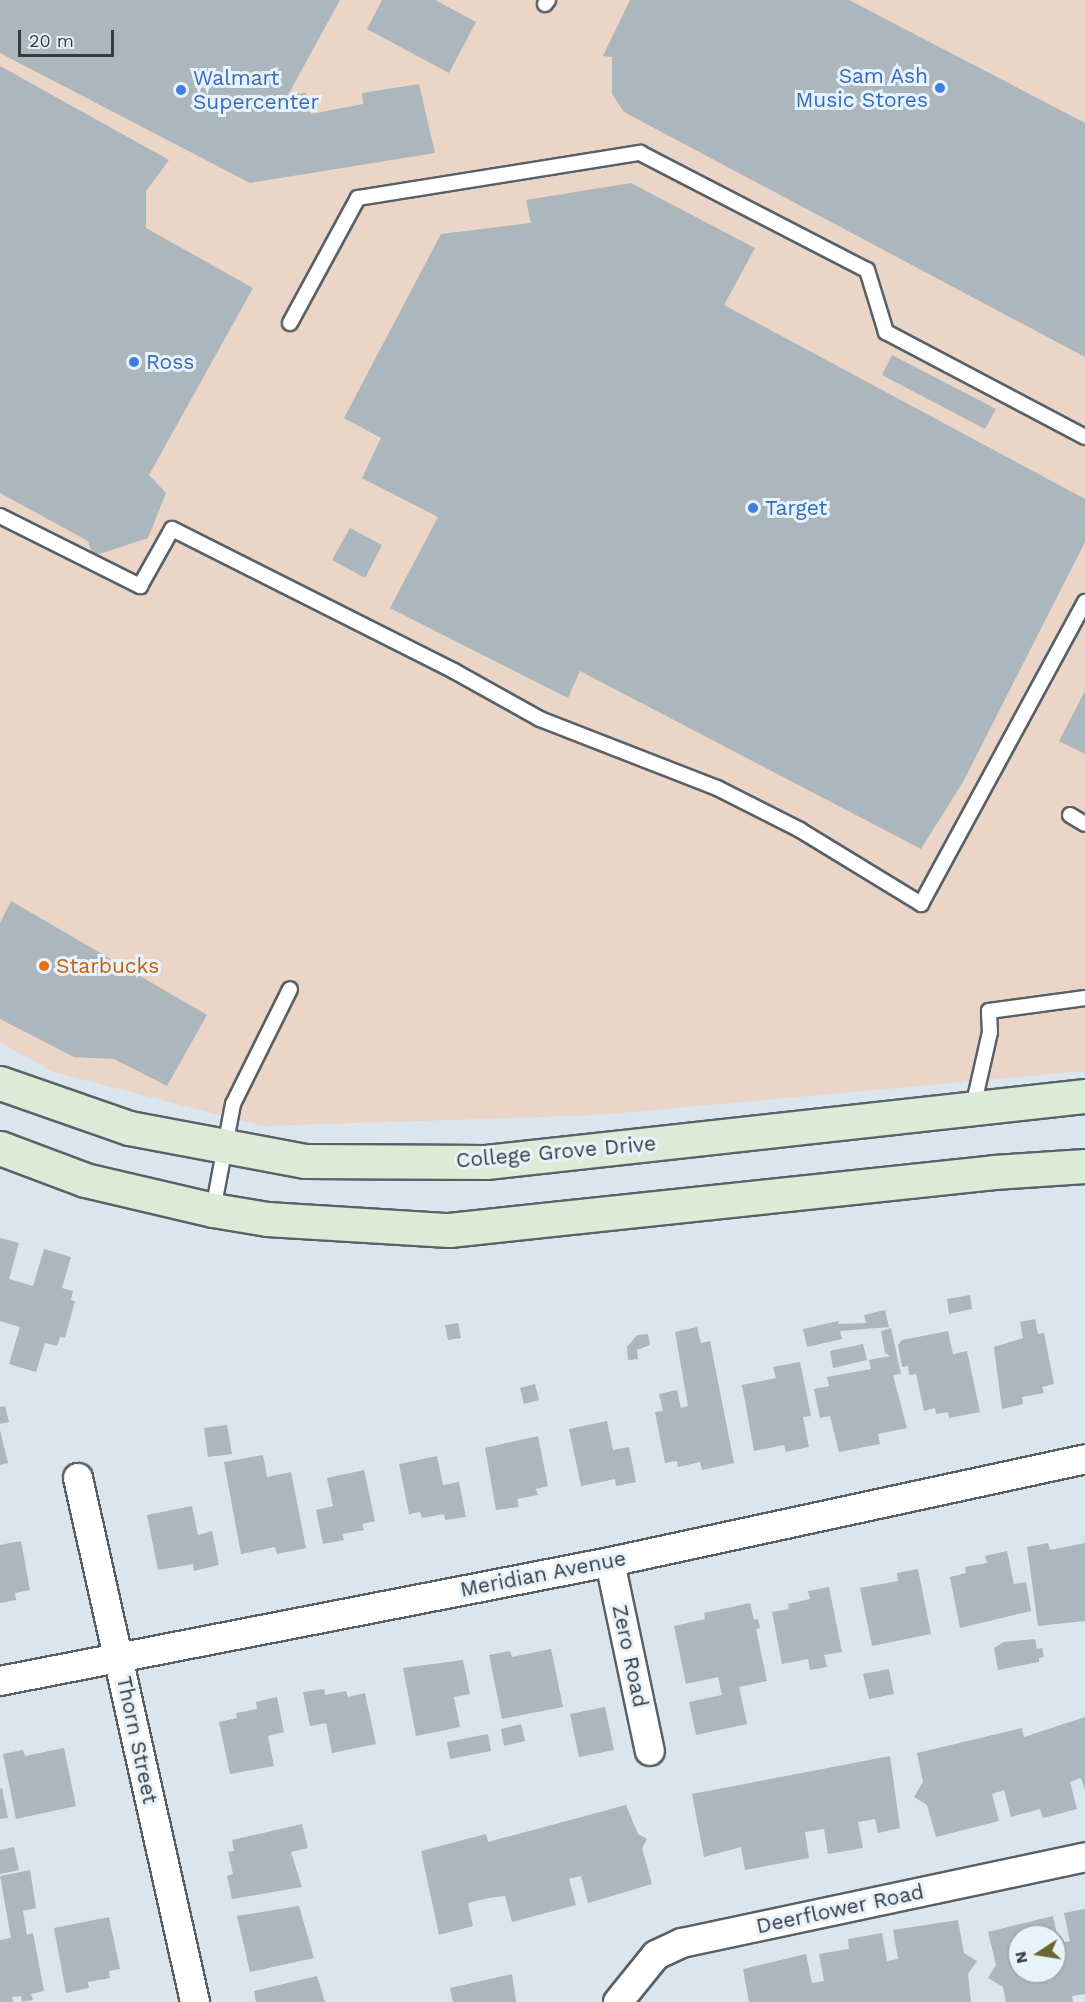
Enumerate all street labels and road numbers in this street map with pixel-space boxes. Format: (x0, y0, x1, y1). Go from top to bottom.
street label: College Grove Drive (455, 1131, 657, 1173)
street label: Meridian Avenue (458, 1545, 628, 1603)
street label: Zero Road (607, 1602, 653, 1710)
street label: Thorn Street (111, 1674, 163, 1806)
street label: Deerflower Road (754, 1879, 926, 1939)

